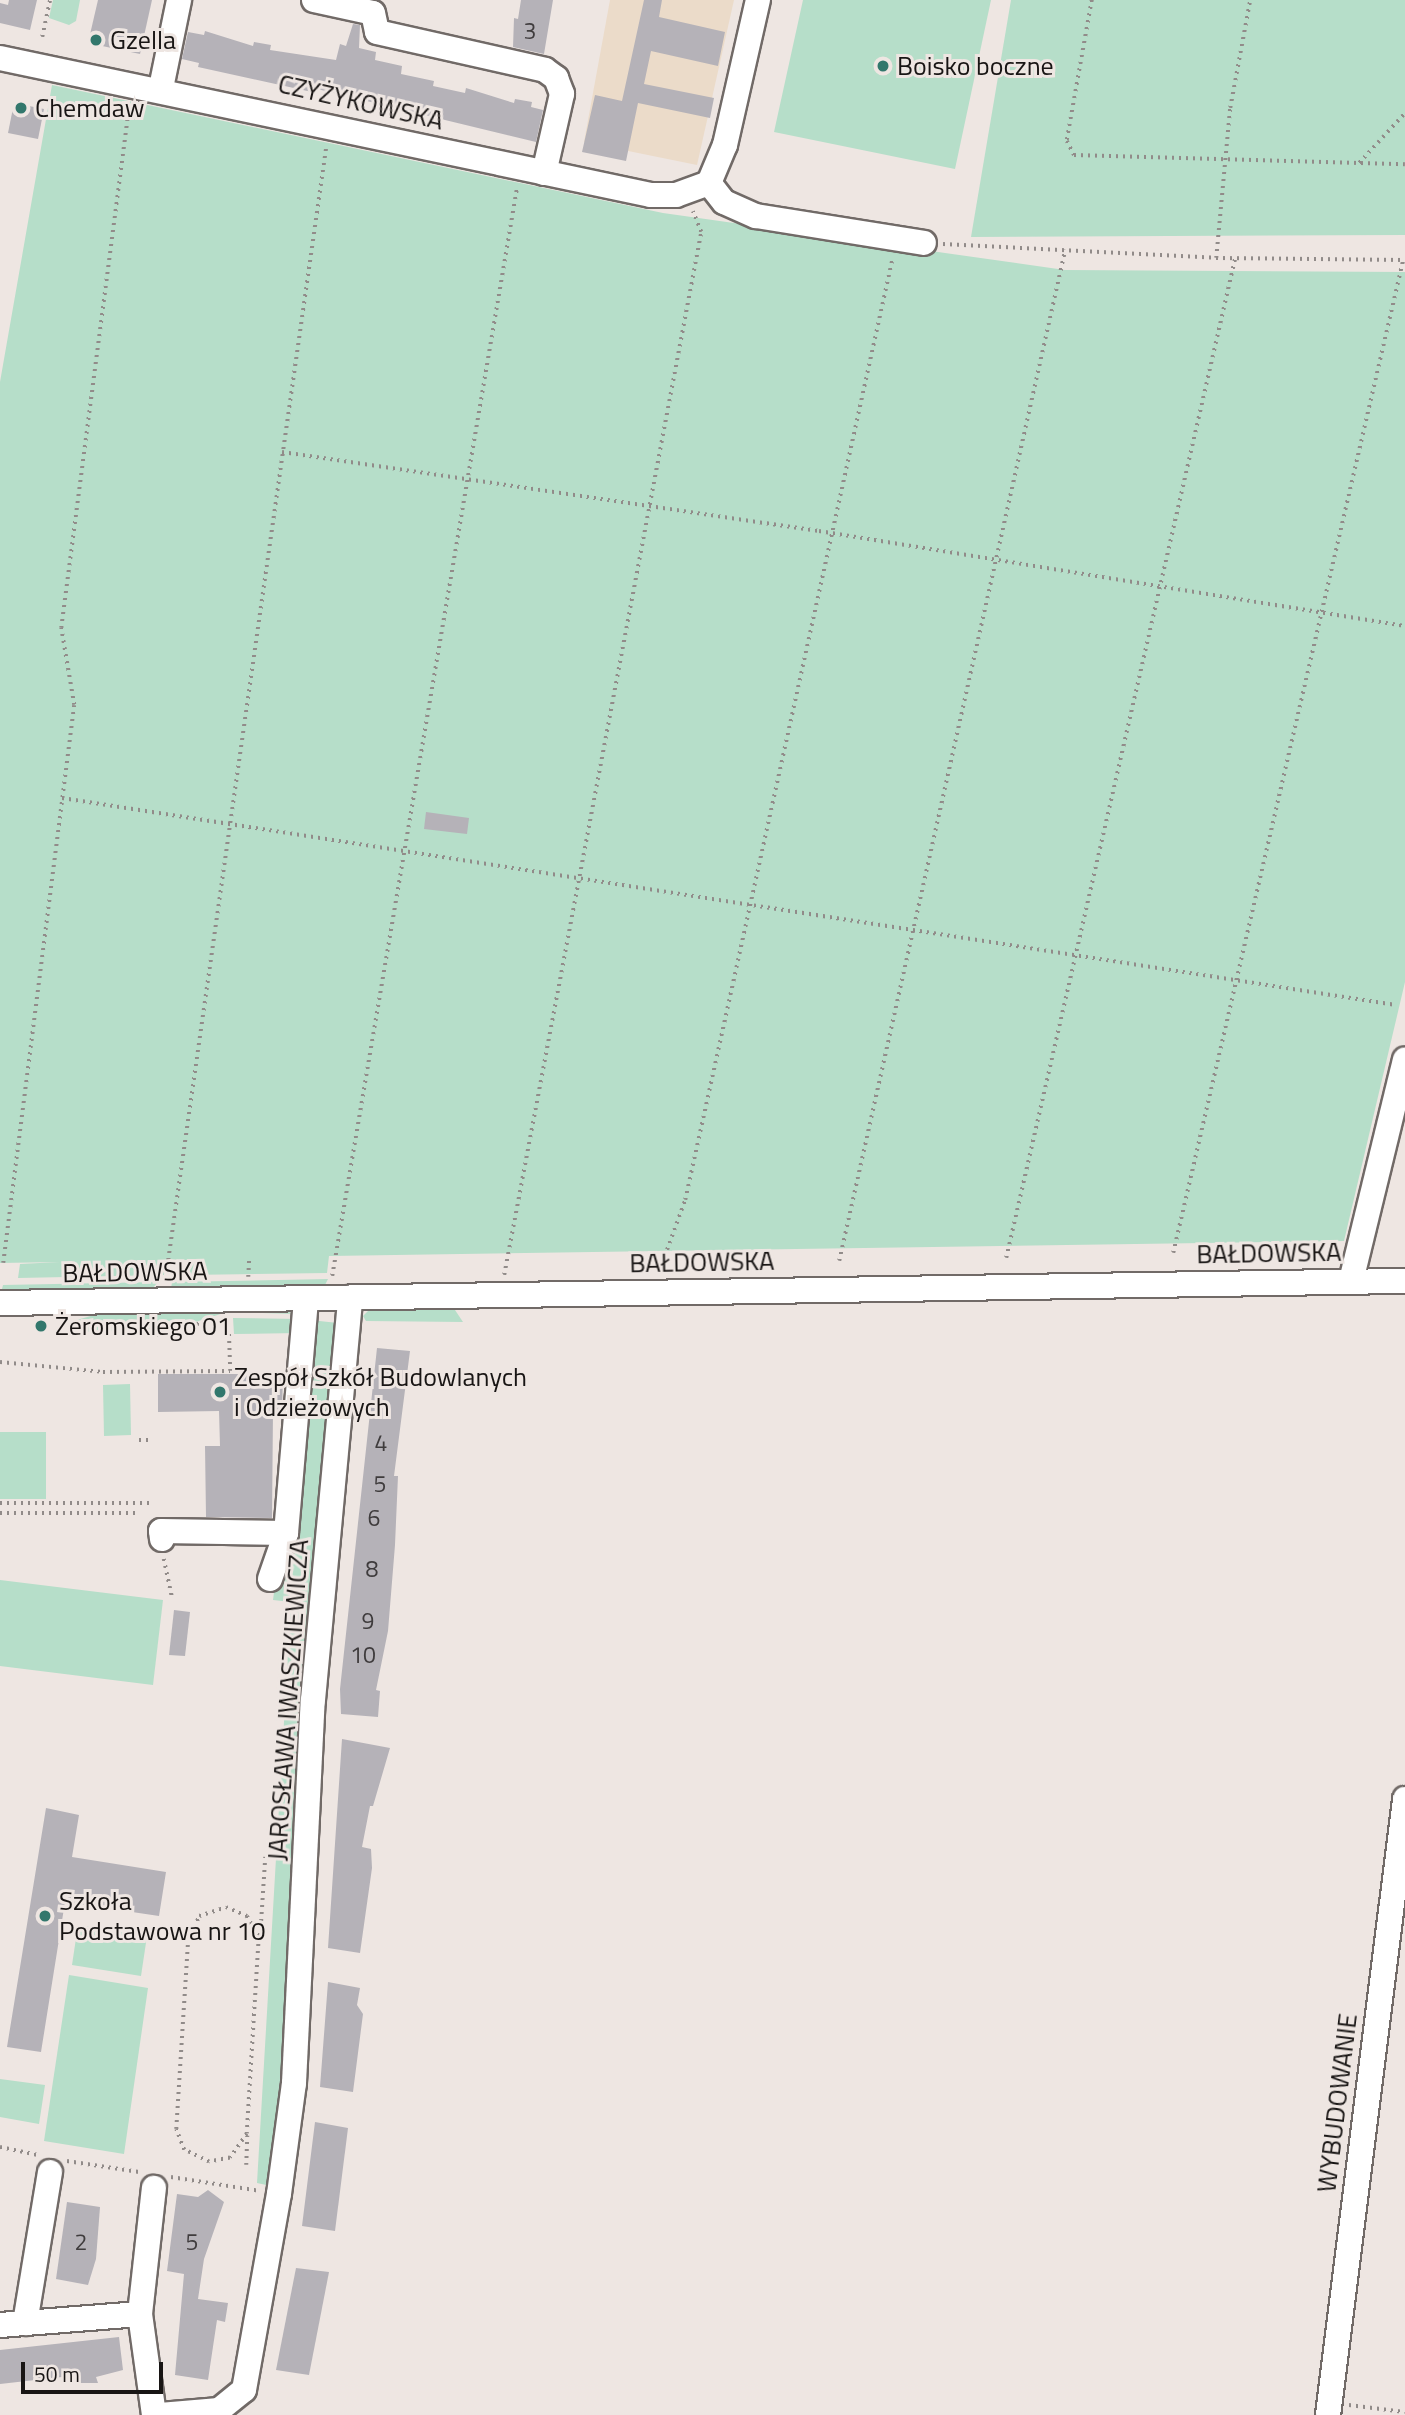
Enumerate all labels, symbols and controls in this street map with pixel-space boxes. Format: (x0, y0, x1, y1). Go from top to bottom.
house number: 3 (524, 17, 536, 45)
place label: Gzella (110, 24, 176, 56)
marker: Gzella (88, 32, 104, 48)
place label: Boisko boczne (897, 50, 1054, 82)
marker: Boisko boczne (875, 58, 891, 74)
street label: CZYŻYKOWSKA (275, 68, 447, 136)
place label: Chemdaw (35, 92, 145, 124)
marker: Chemdaw (13, 100, 29, 116)
street label: BAŁDOWSKA (1196, 1236, 1342, 1270)
street label: BAŁDOWSKA (629, 1245, 775, 1279)
street label: BAŁDOWSKA (62, 1255, 208, 1289)
place label: Żeromskiego 01 (55, 1310, 231, 1342)
marker: Żeromskiego 01 (33, 1318, 49, 1334)
place label: Zespół Szkół Budowlanych i Odzieżowych (234, 1361, 527, 1422)
marker: Zespół Szkół Budowlanych i Odzieżowych (212, 1384, 228, 1400)
house number: 4 (375, 1429, 387, 1457)
house number: 5 (374, 1470, 386, 1498)
house number: 6 (368, 1504, 380, 1532)
street label: JAROSŁAWA IWASZKIEWICZA (261, 1538, 315, 1862)
house number: 8 (366, 1555, 378, 1583)
house number: 9 (362, 1607, 374, 1635)
house number: 10 (350, 1641, 376, 1669)
place label: Szkoła Podstawowa nr 10 (59, 1885, 266, 1946)
marker: Szkoła Podstawowa nr 10 (37, 1908, 53, 1924)
street label: WYBUDOWANIE (1311, 2012, 1363, 2194)
house number: 2 (75, 2228, 87, 2256)
house number: 5 (186, 2228, 198, 2256)
scale bar (24, 2348, 166, 2392)
text: 50 m (34, 2358, 80, 2390)

